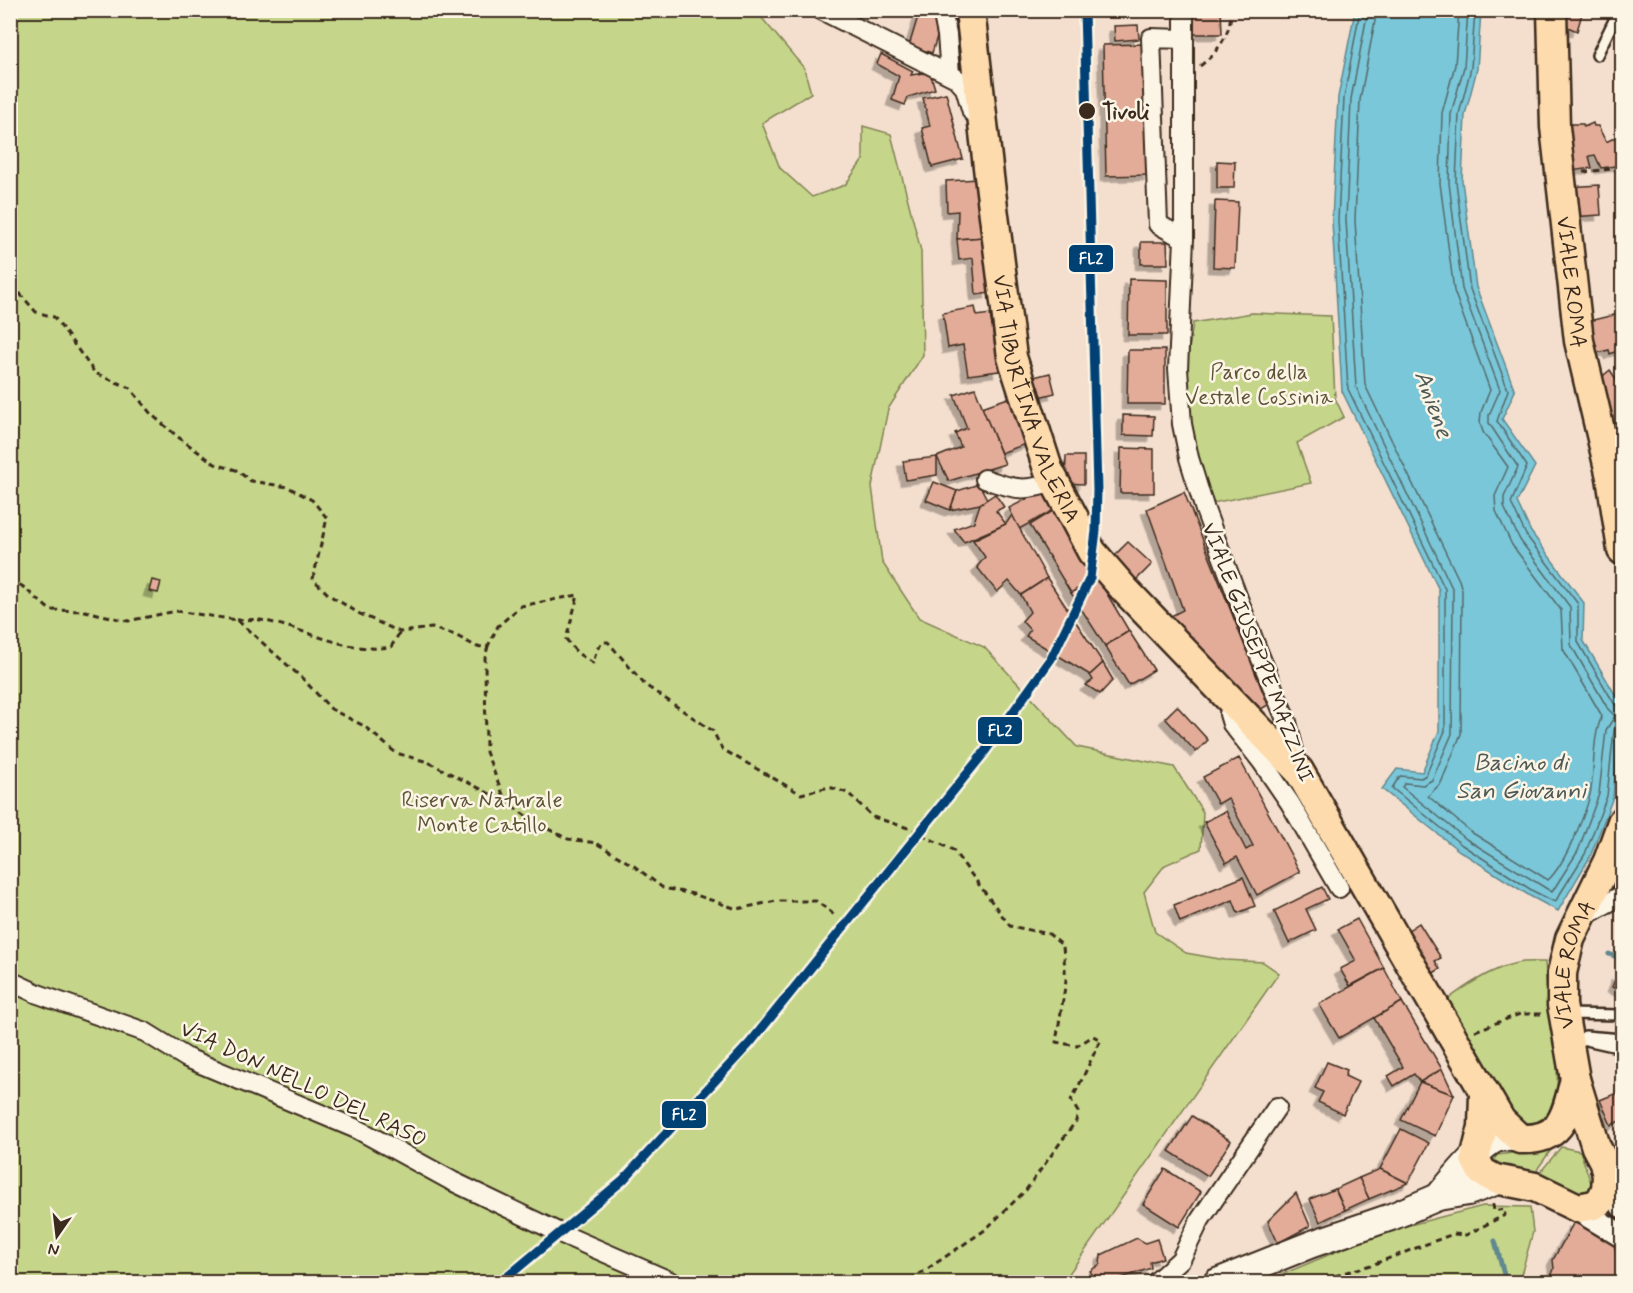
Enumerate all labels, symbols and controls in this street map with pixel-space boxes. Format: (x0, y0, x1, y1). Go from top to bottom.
place label: Tivoli (1102, 99, 1150, 127)
marker: Tivoli (1077, 101, 1097, 121)
street label: VIALE ROMA (1549, 215, 1592, 350)
line badge: FL2 (1068, 244, 1114, 273)
text: FL2 (1079, 249, 1103, 270)
street label: VIA TIBURTINA VALERIA (986, 273, 1086, 528)
park label: Parco della Vestale Cossinia (1185, 359, 1334, 412)
water label: Aniene (1406, 366, 1460, 444)
street label: VIALE GIUSEPPE MAZZINI (1195, 519, 1320, 787)
line badge: FL2 (977, 716, 1023, 745)
text: FL2 (988, 721, 1012, 742)
water label: Bacino di San Giovanni (1456, 748, 1587, 807)
park label: Riserva Naturale Monte Catillo (401, 787, 563, 840)
street label: VIALE ROMA (1549, 896, 1603, 1031)
street label: VIA DON NELLO DEL RASO (175, 1015, 431, 1154)
line badge: FL2 (661, 1100, 707, 1129)
text: FL2 (672, 1105, 696, 1126)
north arrow (27, 1206, 87, 1266)
text: N (46, 1238, 61, 1261)

